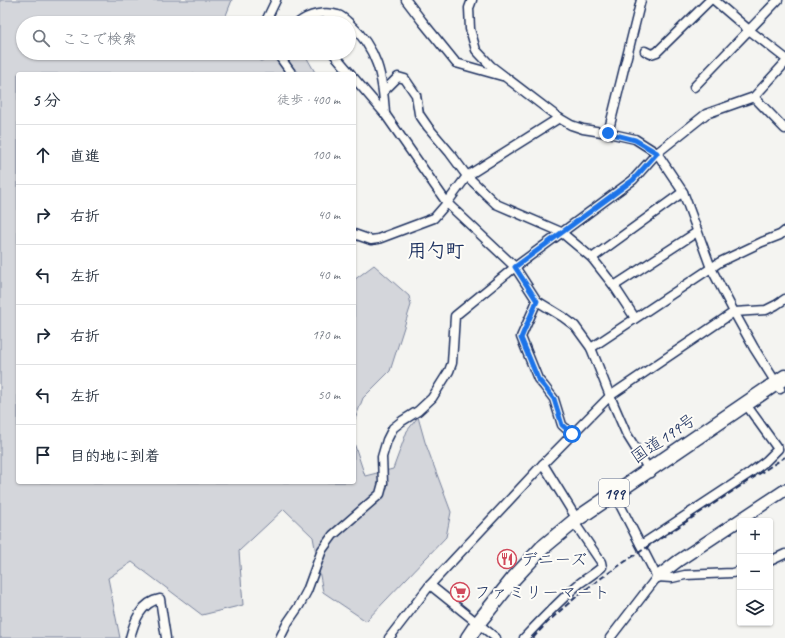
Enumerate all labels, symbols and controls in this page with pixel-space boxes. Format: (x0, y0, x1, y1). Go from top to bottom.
search box (16, 16, 356, 60)
icon: search (30, 27, 52, 49)
text: ここで検索 (62, 30, 137, 49)
text: 5 分 (32, 90, 61, 111)
text: 徒歩 · 400 m (277, 92, 340, 108)
route end (599, 124, 617, 142)
icon: ahead (32, 144, 54, 166)
text: 直進 (70, 147, 100, 166)
text: 100 m (312, 147, 340, 163)
icon: right (32, 204, 54, 226)
text: 右折 (70, 207, 100, 226)
text: 40 m (318, 207, 340, 223)
district label: 用勺町 (407, 239, 465, 263)
icon: left (32, 264, 54, 286)
text: 左折 (70, 267, 100, 286)
text: 40 m (318, 267, 340, 283)
icon: right (32, 324, 54, 346)
text: 右折 (70, 327, 100, 346)
text: 170 m (312, 327, 340, 343)
icon: left (32, 384, 54, 406)
text: 左折 (70, 387, 100, 406)
text: 50 m (318, 387, 340, 403)
street label: 国道199号 (627, 409, 700, 468)
route start (563, 425, 581, 443)
icon: arrive (32, 444, 54, 466)
text: 目的地に到着 (70, 447, 160, 466)
road number: 199 (599, 479, 629, 507)
map controls (737, 518, 773, 626)
button: + (737, 518, 773, 554)
restaurant icon: デニーズ (496, 548, 518, 570)
place label: デニーズ (521, 549, 587, 570)
button: − (737, 554, 773, 590)
supermarket icon: ファミリーマート (449, 581, 471, 603)
place label: ファミリーマート (474, 582, 610, 603)
button: layers (737, 590, 773, 626)

